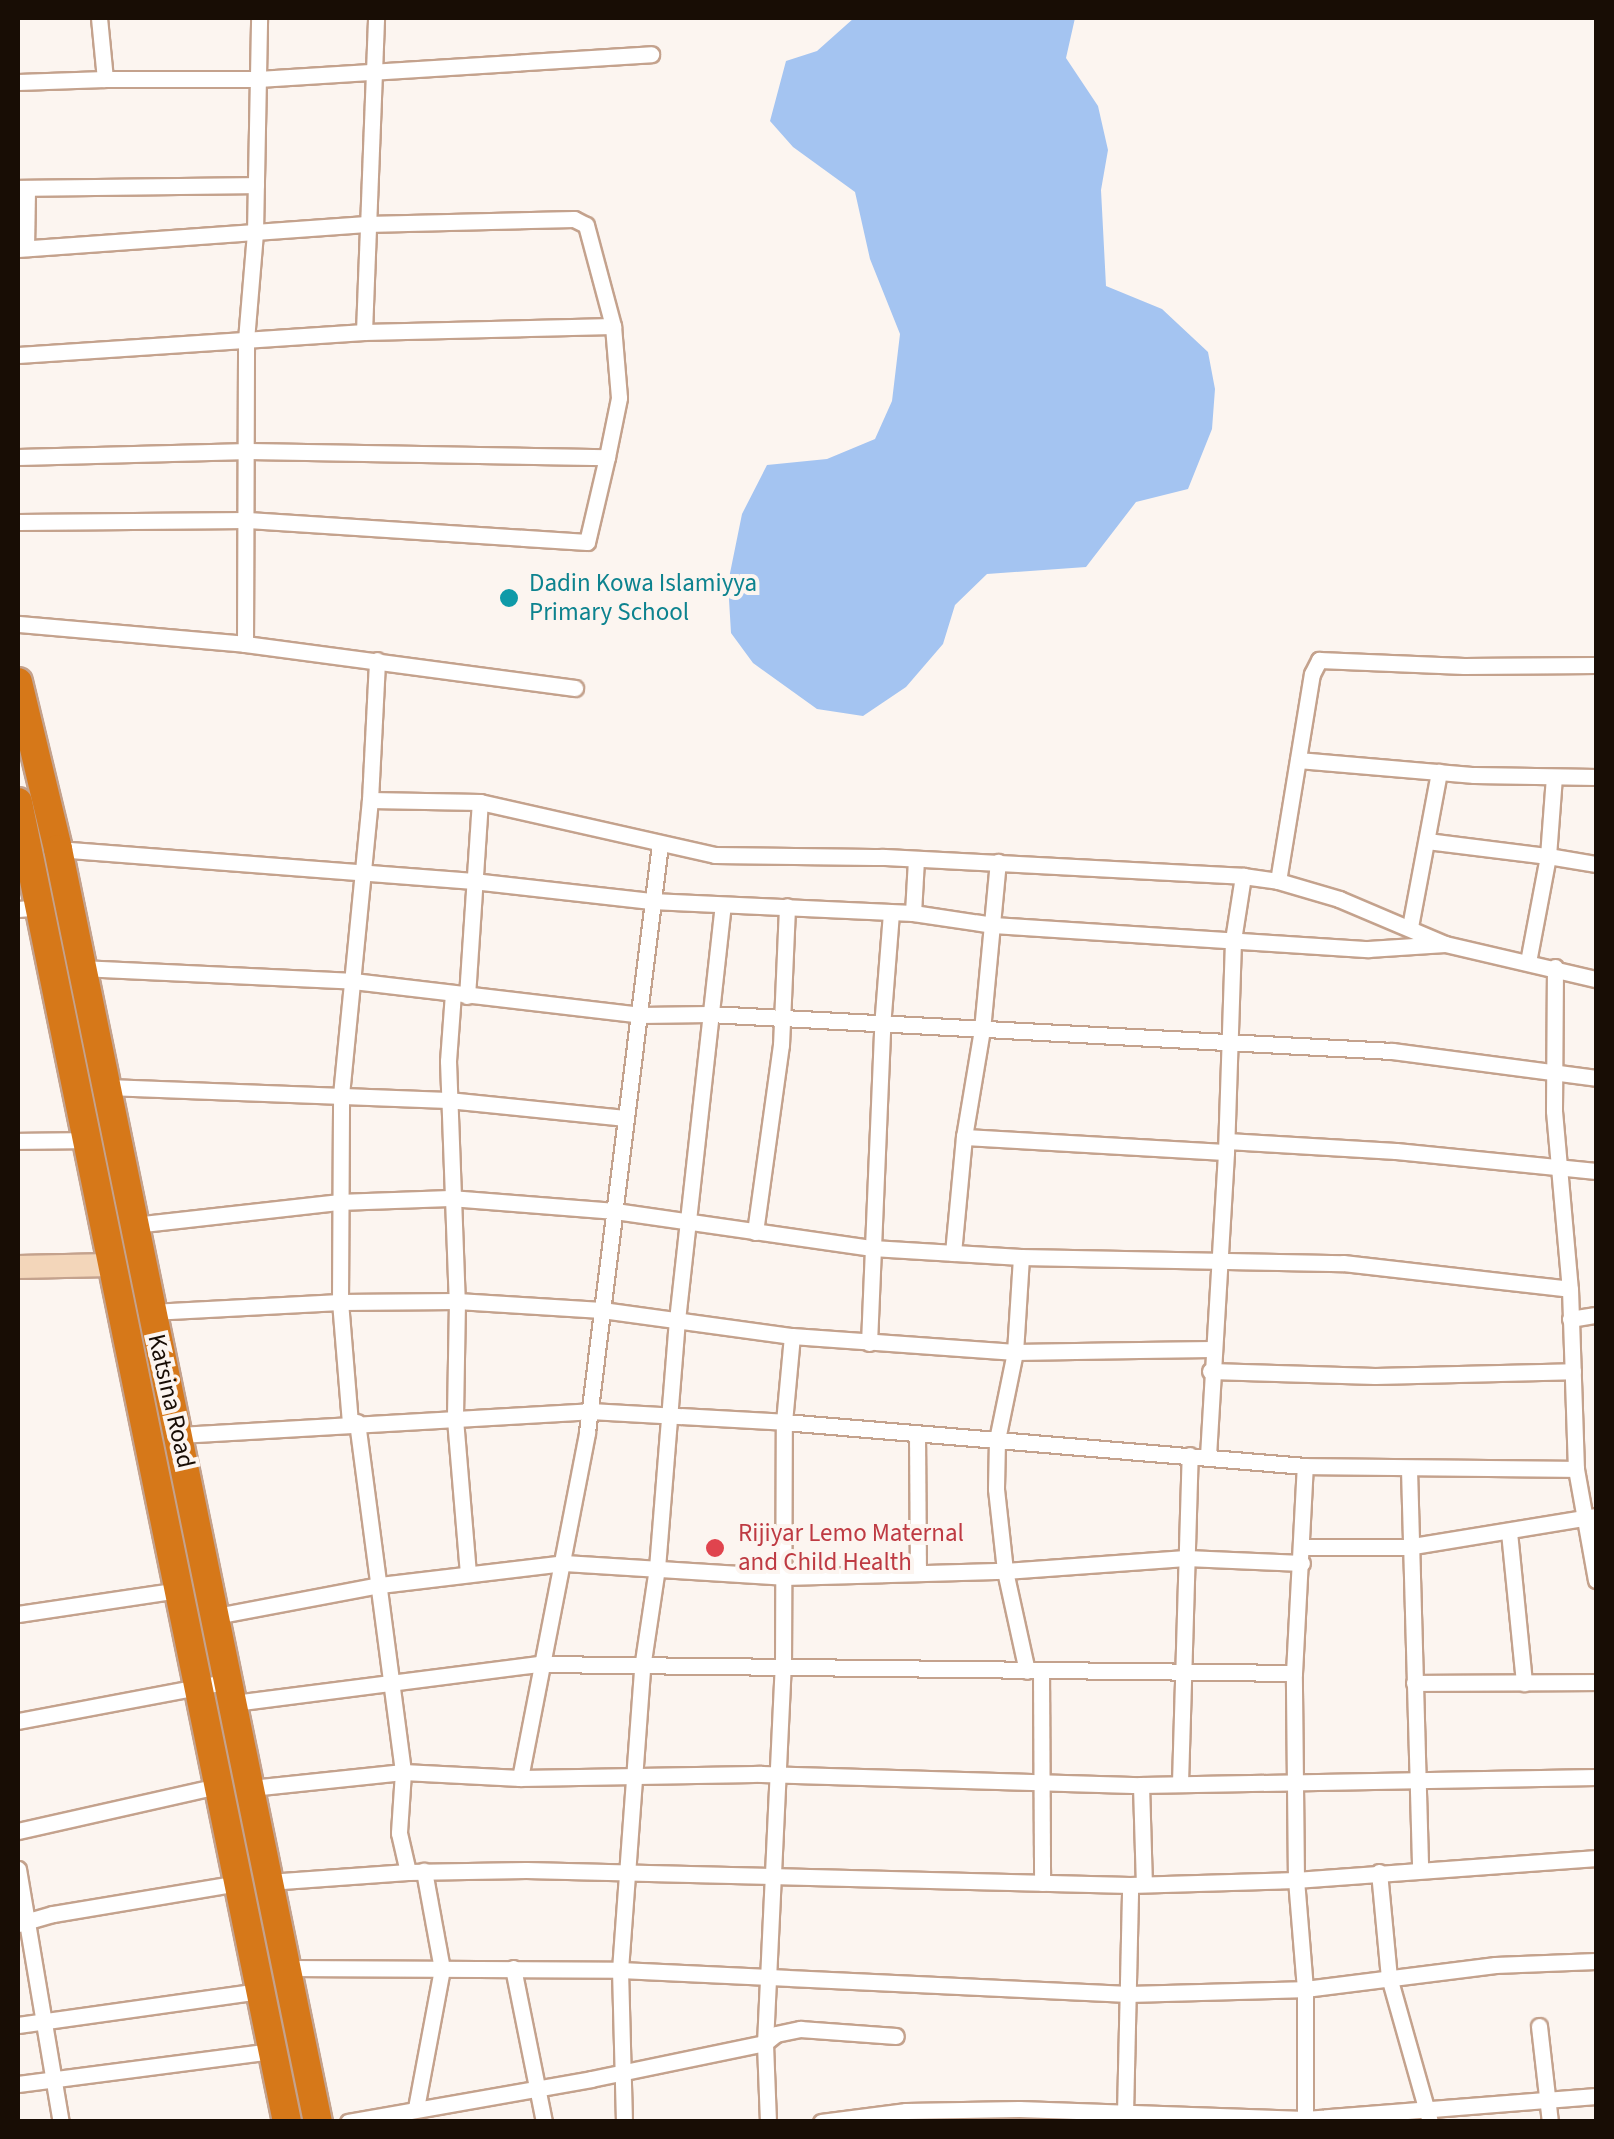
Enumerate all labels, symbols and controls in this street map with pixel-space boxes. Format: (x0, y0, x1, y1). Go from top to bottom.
place label: Dadin Kowa Islamiyya Primary School (529, 569, 757, 628)
marker: Dadin Kowa Islamiyya Primary School (498, 587, 520, 609)
street label: Katsina Road (141, 1331, 201, 1471)
place label: Rijiyar Lemo Maternal and Child Health (738, 1519, 964, 1578)
marker: Rijiyar Lemo Maternal and Child Health (702, 1535, 728, 1561)

